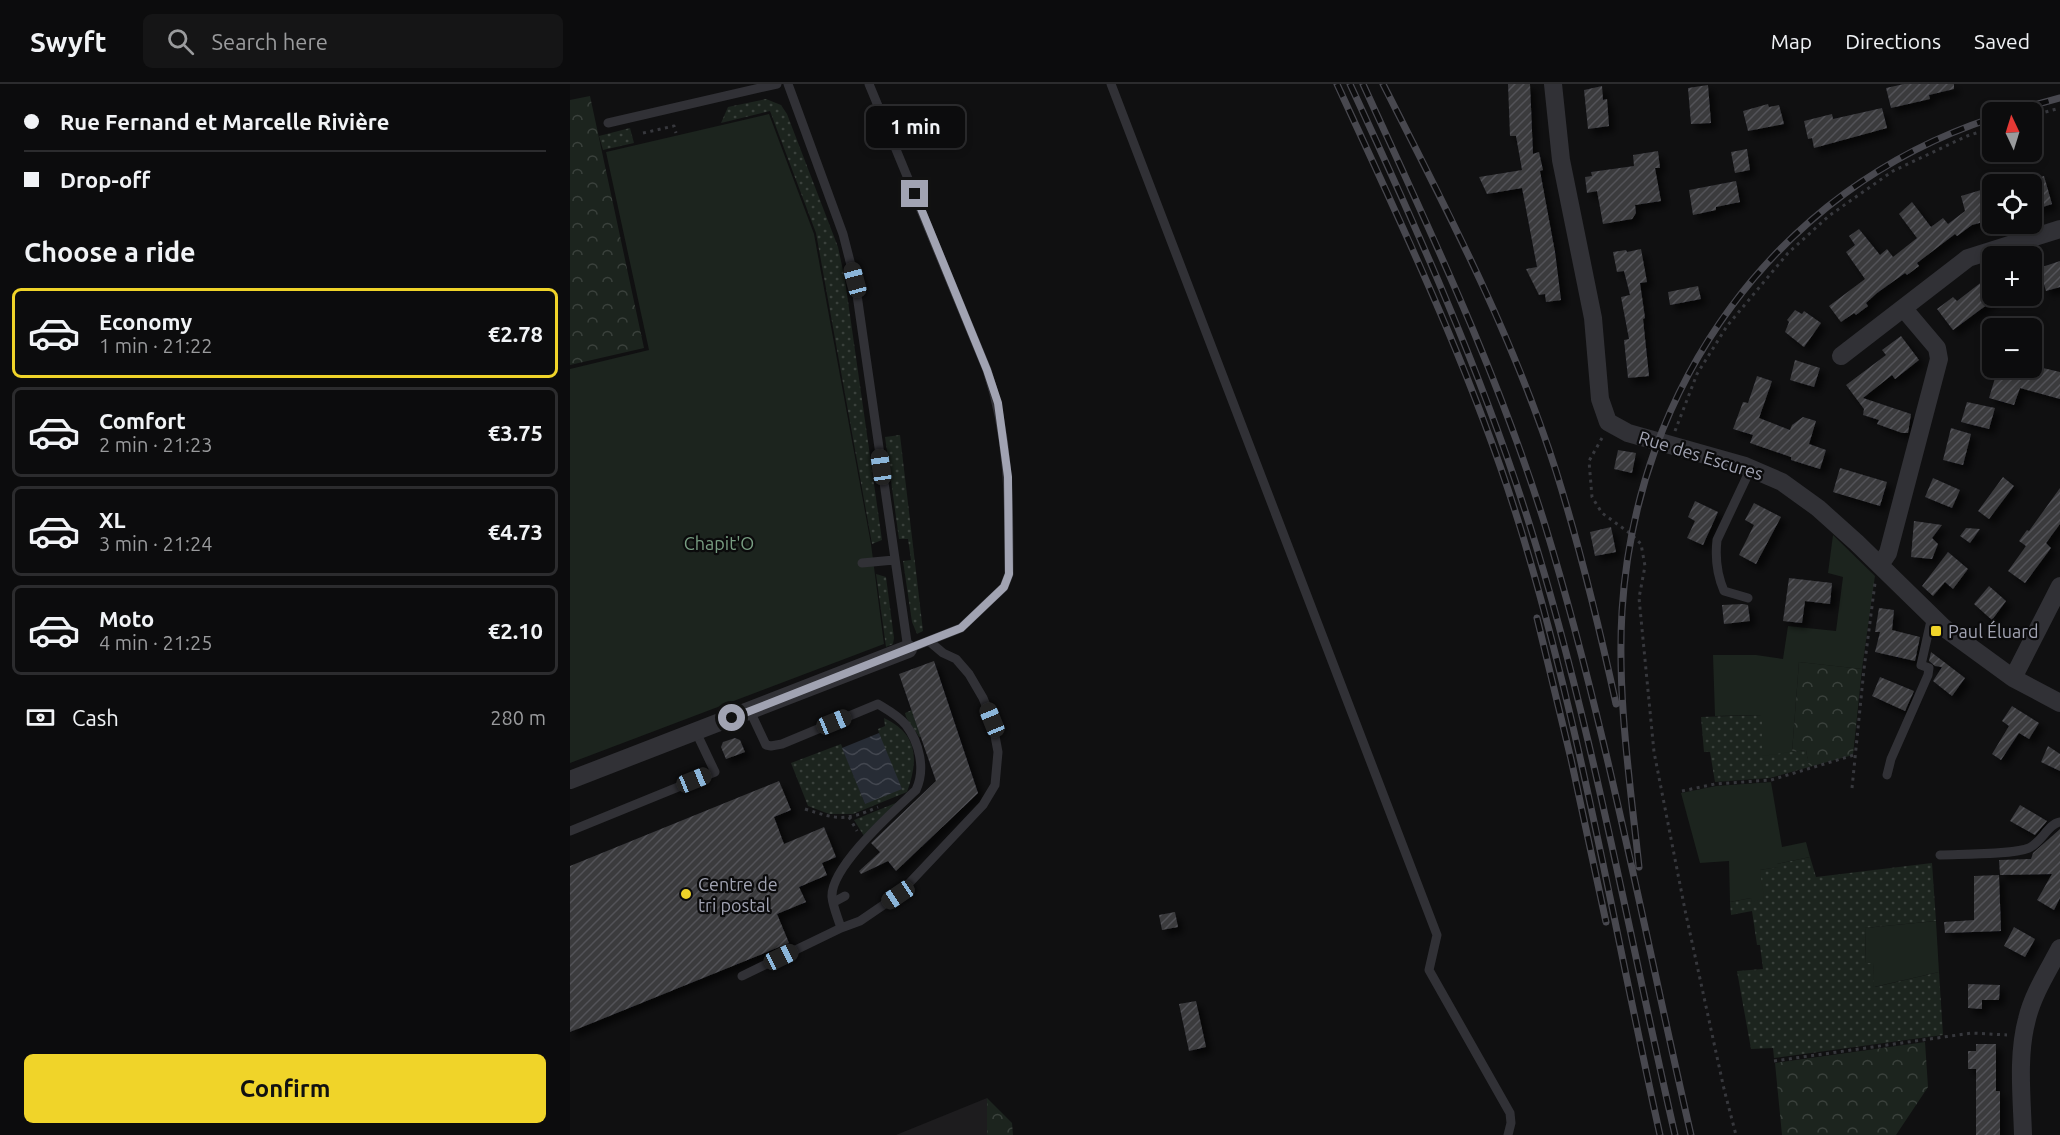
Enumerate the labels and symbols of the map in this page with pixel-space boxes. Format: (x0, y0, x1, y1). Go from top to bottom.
north arrow (1982, 102, 2042, 162)
callout: 1 min (866, 107, 964, 149)
route end (901, 180, 928, 207)
car (842, 260, 868, 300)
street label: Rue des Escures (1636, 427, 1766, 483)
car (870, 448, 892, 486)
park label: Chapit'O (684, 533, 754, 553)
place label: Paul Éluard (1948, 620, 2039, 641)
marker: Paul Éluard (1929, 624, 1943, 638)
car (977, 700, 1007, 740)
route start (718, 704, 745, 731)
car (814, 707, 854, 737)
car (674, 765, 714, 795)
place label: Centre de tri postal (698, 874, 778, 915)
car (878, 877, 918, 913)
marker: Centre de tri postal (679, 887, 693, 901)
car (761, 941, 801, 973)

